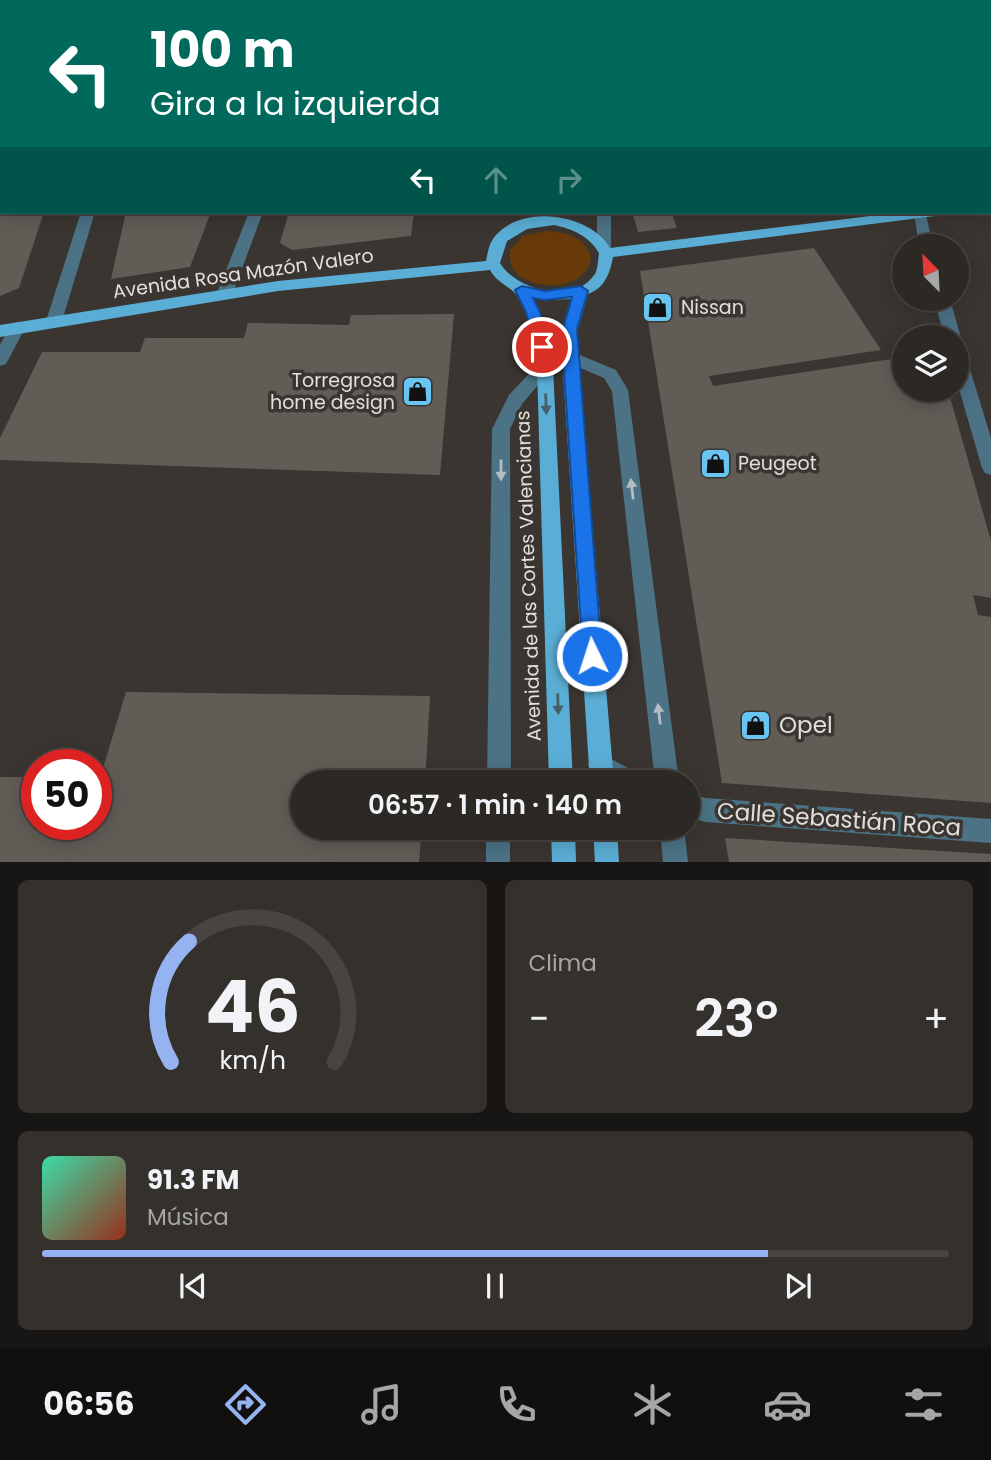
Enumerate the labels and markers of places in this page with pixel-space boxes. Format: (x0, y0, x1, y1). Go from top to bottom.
shop icon: Nissan (641, 290, 675, 324)
place label: Nissan (681, 294, 744, 321)
pin (512, 317, 572, 377)
place label: Torregrosa home design (270, 367, 395, 416)
shop icon: Torregrosa home design (401, 374, 435, 408)
shop icon: Peugeot (698, 446, 732, 480)
place label: Peugeot (738, 450, 817, 477)
shop icon: Opel (739, 708, 773, 742)
place label: Opel (779, 709, 833, 741)

